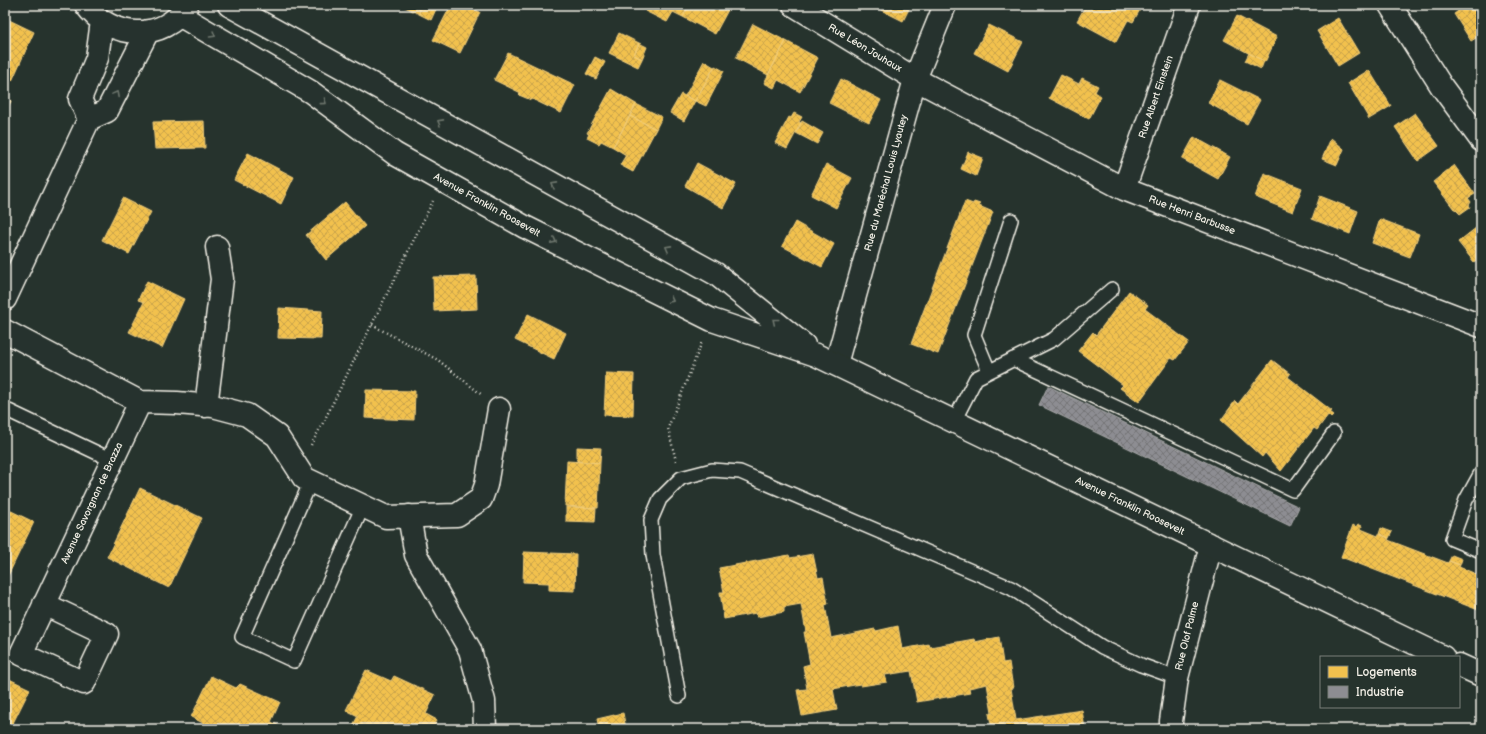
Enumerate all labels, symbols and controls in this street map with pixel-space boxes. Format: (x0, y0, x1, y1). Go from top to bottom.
street label: Rue Léon Jouhaux (826, 21, 904, 75)
one-way arrow (209, 30, 216, 38)
street label: Rue Albert Einstein (1136, 54, 1176, 140)
one-way arrow (111, 91, 119, 98)
one-way arrow (320, 97, 327, 105)
street label: Rue du Maréchal Louis Lyautey (862, 113, 910, 253)
one-way arrow (437, 119, 445, 127)
street label: Avenue Franklin Roosevelt (432, 171, 542, 239)
one-way arrow (551, 182, 558, 190)
street label: Rue Henri Barbusse (1147, 193, 1237, 237)
one-way arrow (550, 237, 558, 244)
one-way arrow (665, 245, 672, 253)
one-way arrow (666, 295, 674, 303)
one-way arrow (772, 319, 779, 326)
street label: Avenue Savorgnan de Brazza (59, 440, 126, 566)
street label: Avenue Franklin Roosevelt (1073, 474, 1187, 538)
street label: Rue Olof Palme (1173, 600, 1201, 672)
legend (1320, 656, 1460, 708)
text: Logements (1356, 665, 1417, 680)
text: Industrie (1356, 685, 1404, 700)

